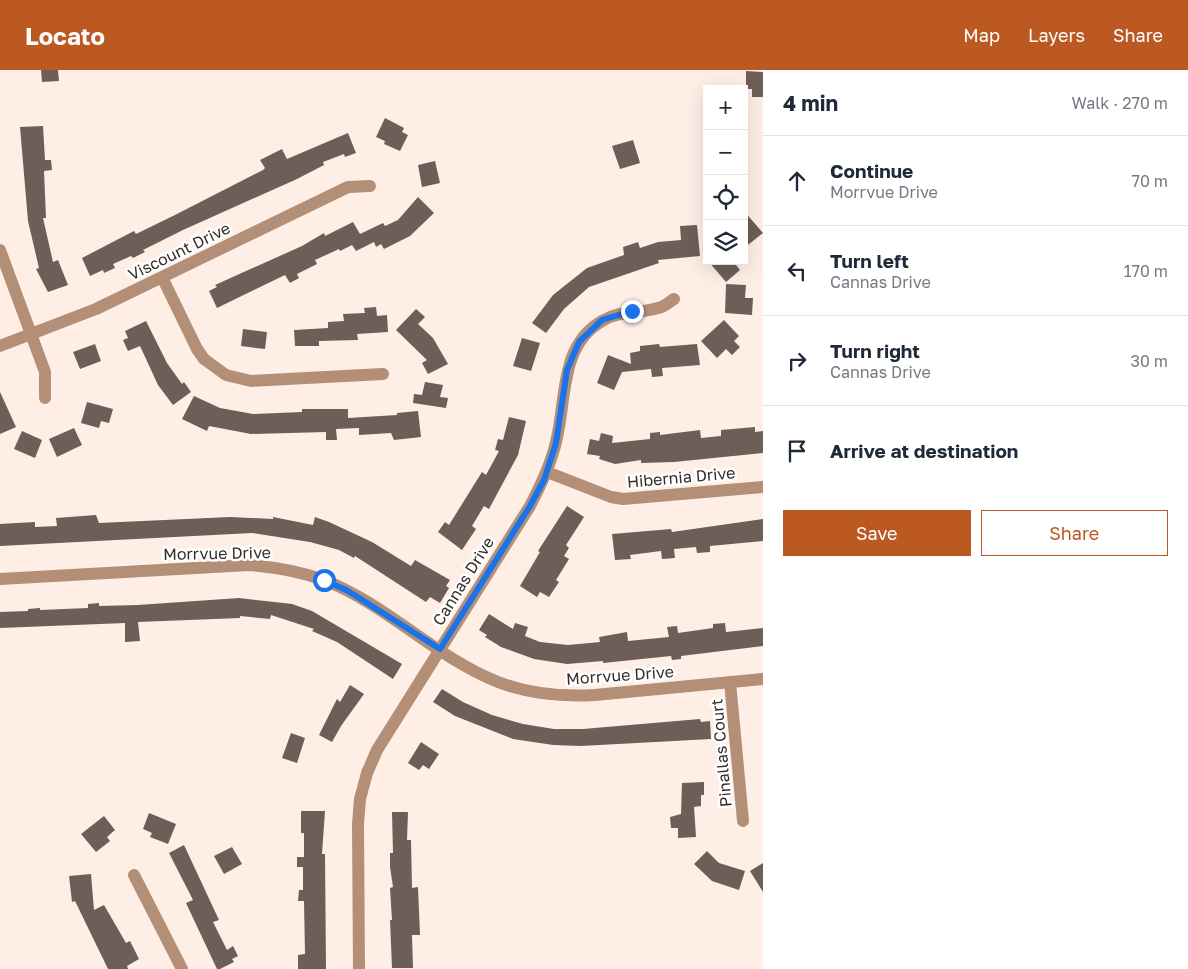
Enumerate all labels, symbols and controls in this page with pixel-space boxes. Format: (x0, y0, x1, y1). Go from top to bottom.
text: Locato (25, 21, 105, 50)
text: Map (963, 24, 1000, 46)
text: Layers (1028, 24, 1085, 46)
text: Share (1113, 24, 1163, 46)
map controls (703, 85, 748, 265)
button: + (703, 85, 748, 130)
text: 4 min (783, 90, 838, 116)
text: Walk · 270 m (1071, 93, 1168, 113)
button: − (703, 130, 748, 175)
text: Continue (830, 159, 913, 182)
icon: ahead (783, 167, 811, 195)
text: 70 m (1131, 171, 1168, 191)
button: locate (703, 175, 748, 220)
text: Morrvue Drive (830, 182, 938, 202)
street label: Viscount Drive (125, 218, 233, 284)
button: layers (703, 220, 748, 265)
text: Turn left (830, 249, 909, 272)
icon: left (783, 257, 811, 285)
text: 170 m (1124, 261, 1168, 281)
text: Cannas Drive (830, 272, 931, 292)
route end (621, 300, 644, 323)
text: Turn right (830, 339, 920, 362)
icon: right (783, 347, 811, 375)
text: 30 m (1131, 351, 1168, 371)
text: Cannas Drive (830, 362, 931, 382)
icon: arrive (783, 437, 811, 465)
text: Arrive at destination (830, 439, 1018, 462)
street label: Hibernia Drive (626, 462, 736, 492)
button: Save (783, 510, 971, 556)
button: Share (981, 510, 1168, 556)
street label: Cannas Drive (428, 533, 498, 629)
street label: Morrvue Drive (163, 542, 271, 564)
route start (313, 569, 336, 592)
street label: Morrvue Drive (565, 661, 675, 689)
street label: Pinallas Court (706, 698, 736, 808)

